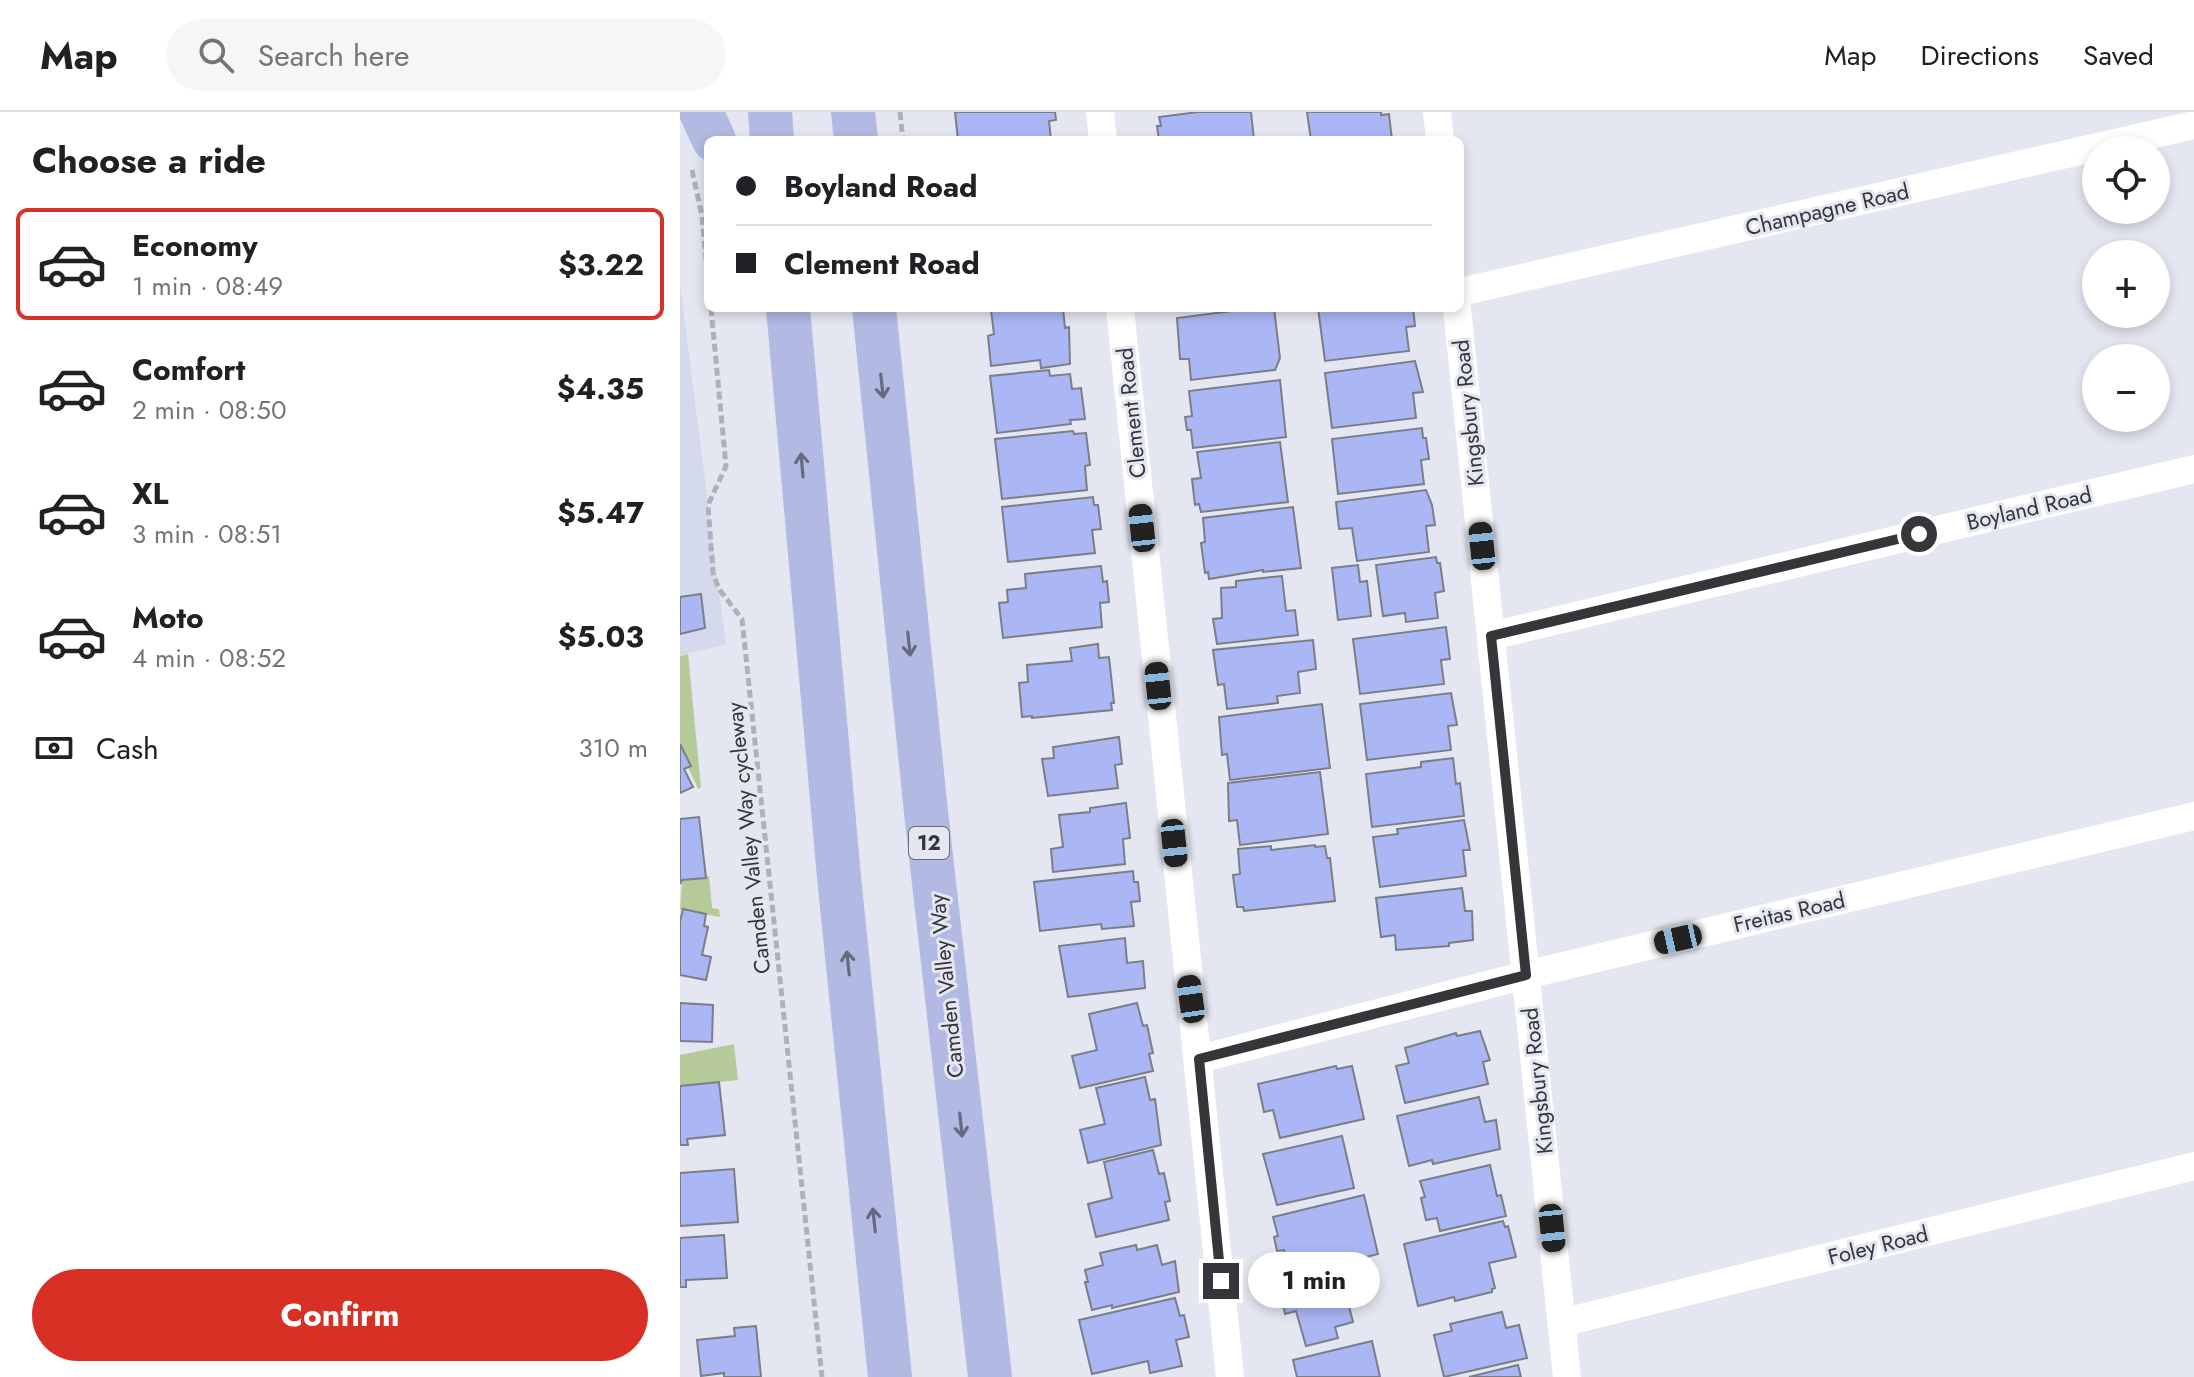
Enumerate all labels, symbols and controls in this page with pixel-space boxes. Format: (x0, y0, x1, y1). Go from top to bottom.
search box (166, 19, 726, 91)
text: Map (40, 28, 118, 83)
icon: search (194, 33, 238, 77)
text: Search here (258, 34, 410, 77)
text: Map (1824, 35, 1876, 76)
text: Directions (1920, 35, 2039, 76)
text: Saved (2083, 35, 2154, 76)
text: Choose a ride (32, 134, 266, 186)
map controls (2082, 136, 2170, 432)
button: locate (2082, 136, 2170, 224)
text: Boyland Road (784, 165, 978, 208)
street label: Champagne Road (1742, 175, 1912, 243)
text: Economy (132, 224, 258, 267)
icon: car (36, 228, 108, 300)
button: + (2082, 240, 2170, 328)
text: Clement Road (784, 242, 980, 285)
text: $3.22 (558, 243, 644, 286)
text: 1 min · 08:49 (132, 267, 283, 305)
street label: Kingsbury Road (1444, 338, 1492, 488)
button: − (2082, 344, 2170, 432)
street label: Clement Road (1108, 346, 1154, 480)
text: Comfort (132, 348, 245, 391)
icon: car (36, 352, 108, 424)
text: $4.35 (557, 367, 644, 410)
one-way arrow (874, 372, 889, 399)
text: 2 min · 08:50 (132, 391, 287, 429)
one-way arrow (794, 452, 809, 479)
text: XL (132, 472, 168, 515)
icon: car (36, 476, 108, 548)
street label: Boyland Road (1963, 478, 2095, 538)
text: $5.47 (557, 491, 644, 534)
car (1128, 503, 1156, 553)
text: 3 min · 08:51 (132, 515, 282, 553)
route start (1901, 516, 1937, 552)
car (1468, 521, 1496, 571)
text: Moto (132, 596, 204, 639)
icon: car (36, 600, 108, 672)
text: $5.03 (558, 615, 644, 658)
one-way arrow (901, 630, 916, 657)
text: 4 min · 08:52 (132, 639, 286, 677)
car (1144, 661, 1172, 711)
street label: Camden Valley Way cycleway (718, 700, 778, 975)
icon: cash (32, 726, 76, 770)
text: Cash (96, 727, 159, 770)
text: 310 m (578, 729, 648, 767)
car (1160, 818, 1188, 868)
road number: 12 (909, 827, 949, 859)
street label: Freitas Road (1730, 884, 1848, 940)
street label: Camden Valley Way (920, 892, 972, 1080)
car (1652, 922, 1704, 956)
one-way arrow (840, 950, 855, 976)
car (1176, 974, 1206, 1024)
street label: Kingsbury Road (1513, 1006, 1561, 1156)
one-way arrow (954, 1111, 969, 1138)
car (1538, 1203, 1566, 1253)
one-way arrow (866, 1207, 881, 1234)
street label: Foley Road (1825, 1217, 1931, 1273)
callout: 1 min (1249, 1253, 1381, 1309)
text: 1 min (1282, 1261, 1346, 1299)
route end (1203, 1263, 1239, 1299)
button: Confirm (32, 1269, 648, 1361)

